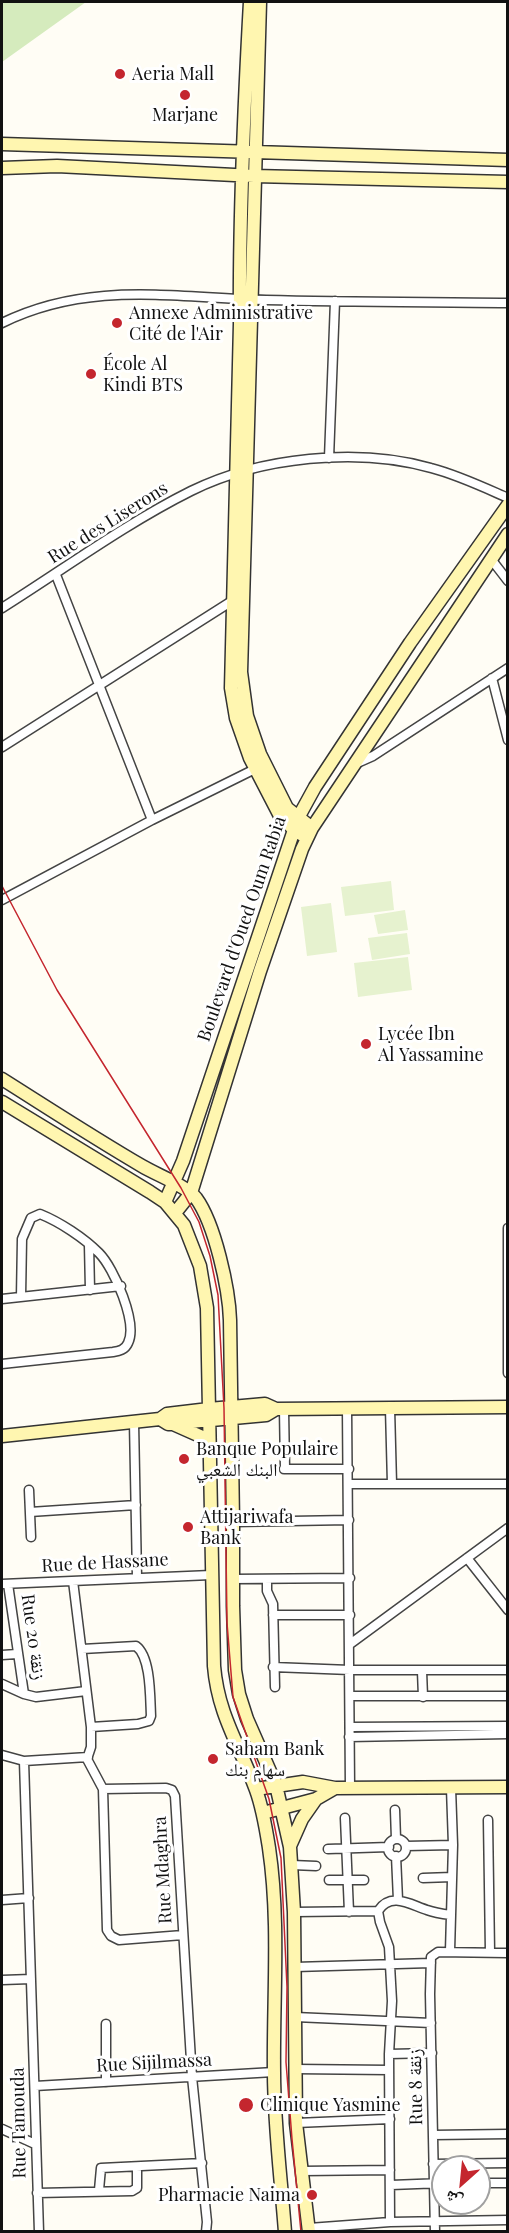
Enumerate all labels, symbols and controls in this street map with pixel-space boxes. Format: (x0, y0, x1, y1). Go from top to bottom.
place label: Aeria Mall (132, 63, 214, 85)
marker: Aeria Mall (113, 67, 127, 81)
marker: Marjane (178, 88, 192, 102)
place label: Marjane (152, 104, 218, 126)
place label: Annexe Administrative Cité de l'Air (129, 302, 313, 344)
marker: Annexe Administrative Cité de l'Air (110, 316, 124, 330)
place label: École Al Kindi BTS (103, 353, 183, 395)
marker: École Al Kindi BTS (84, 367, 98, 381)
street label: Rue des Liserons (44, 478, 172, 568)
street label: Boulevard d'Oued Oum Rabia (193, 814, 291, 1044)
place label: Lycée Ibn Al Yassamine (378, 1023, 484, 1066)
marker: Lycée Ibn Al Yassamine (359, 1037, 373, 1051)
place label: Banque Populaire البنك الشعبي (196, 1438, 338, 1480)
marker: Banque Populaire البنك الشعبي (177, 1452, 191, 1466)
place label: Attijariwafa Bank (200, 1506, 293, 1549)
marker: Attijariwafa Bank (181, 1520, 195, 1534)
street label: Rue de Hassane (41, 1549, 169, 1577)
street label: Rue 20 زنقة (16, 1593, 50, 1681)
place label: Saham Bank سهام بنك (225, 1738, 325, 1780)
marker: Saham Bank سهام بنك (206, 1752, 220, 1766)
street label: Rue Mdaghra (149, 1816, 177, 1924)
street label: Rue Sijilmassa (96, 2049, 212, 2077)
street label: Rue 8 زنقة (405, 2049, 427, 2125)
street label: Rue Tamouda (7, 2067, 31, 2179)
place label: Clinique Yasmine (260, 2094, 401, 2116)
marker: Clinique Yasmine (237, 2096, 255, 2114)
north arrow (431, 2155, 491, 2215)
place label: Pharmacie Naima (158, 2184, 300, 2206)
text: ش (441, 2186, 466, 2213)
marker: Pharmacie Naima (305, 2188, 319, 2202)

